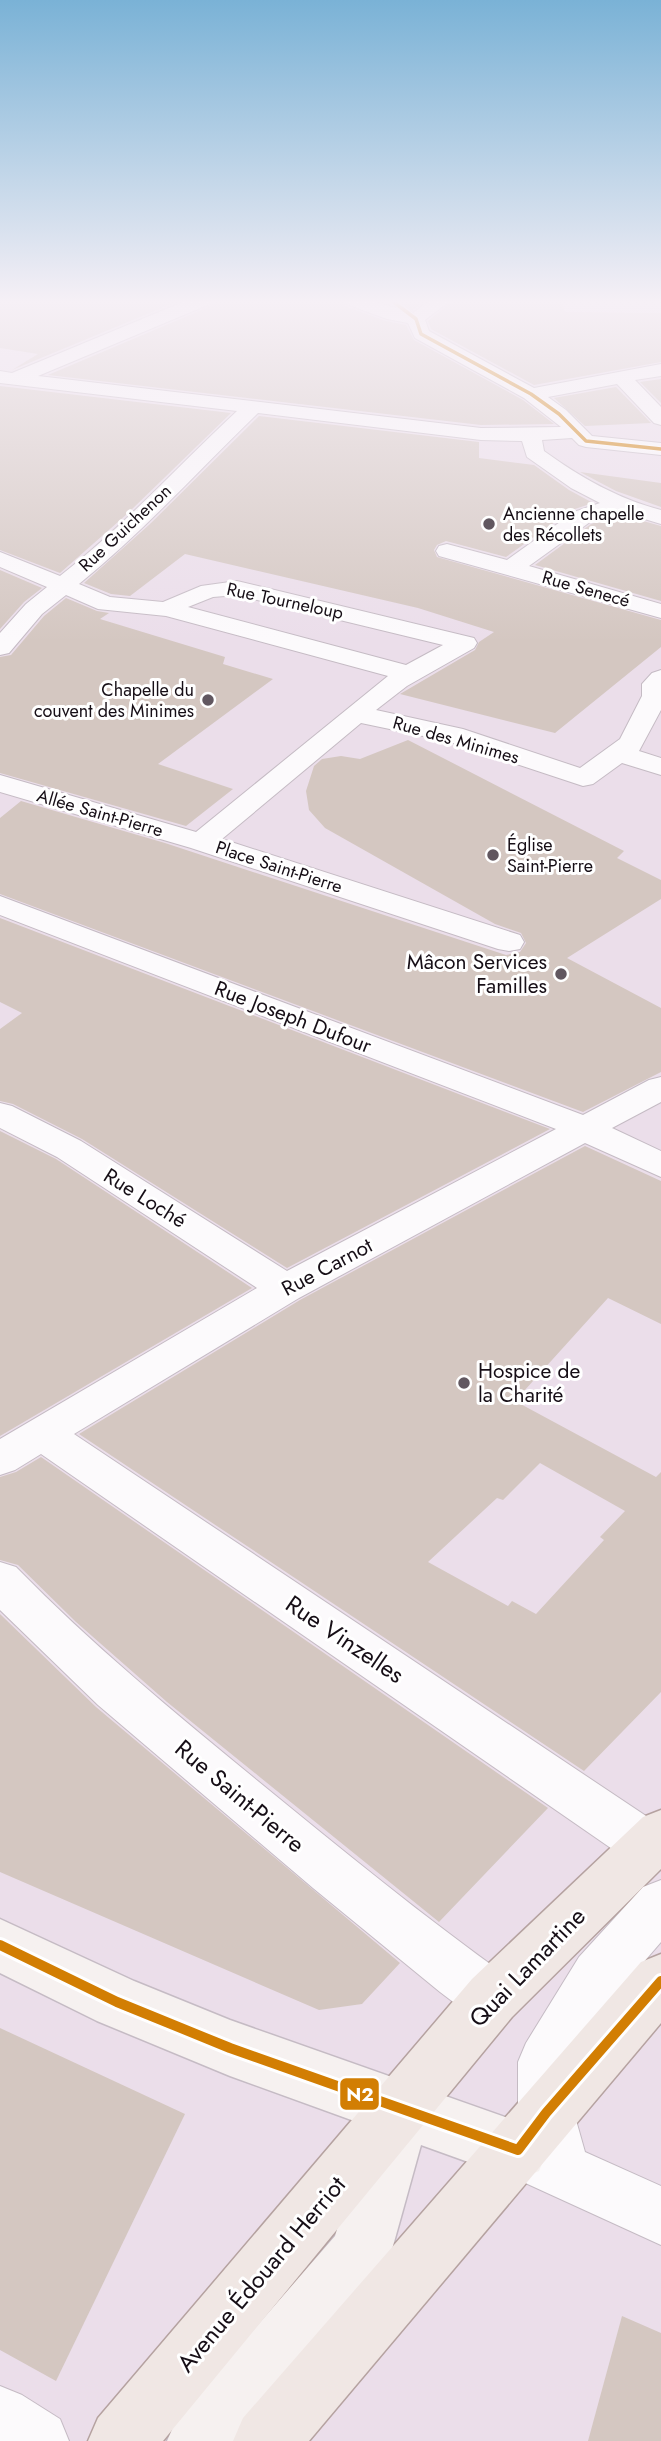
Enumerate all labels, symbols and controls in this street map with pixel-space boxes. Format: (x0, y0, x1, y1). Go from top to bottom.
street label: Rue Guichenon (73, 478, 177, 578)
place label: Ancienne chapelle des Récollets (503, 501, 644, 548)
marker: Ancienne chapelle des Récollets (481, 516, 497, 532)
street label: Rue Senecé (539, 564, 633, 614)
street label: Rue Tourneloup (224, 576, 346, 626)
place label: Chapelle du couvent des Minimes (34, 677, 194, 724)
marker: Chapelle du couvent des Minimes (200, 692, 216, 708)
street label: Rue des Minimes (390, 710, 522, 770)
street label: Allée Saint-Pierre (34, 783, 166, 843)
place label: Église Saint-Pierre (507, 832, 593, 879)
street label: Place Saint-Pierre (212, 834, 346, 900)
marker: Église Saint-Pierre (485, 847, 501, 863)
place label: Mâcon Services Familles (407, 947, 547, 1001)
marker: Mâcon Services Familles (553, 966, 569, 982)
street label: Rue Joseph Dufour (210, 973, 377, 1061)
street label: Rue Loché (98, 1161, 192, 1235)
street label: Rue Carnot (276, 1230, 378, 1304)
place label: Hospice de la Charité (478, 1356, 580, 1410)
marker: Hospice de la Charité (456, 1375, 472, 1391)
street label: Rue Vinzelles (279, 1586, 411, 1692)
street label: Rue Saint-Pierre (167, 1731, 313, 1861)
street label: Quai Lamartine (461, 1899, 593, 2035)
line badge: N2 (339, 2077, 380, 2111)
text: N2 (346, 2081, 374, 2108)
street label: Avenue Édouard Herriot (168, 2168, 354, 2380)

